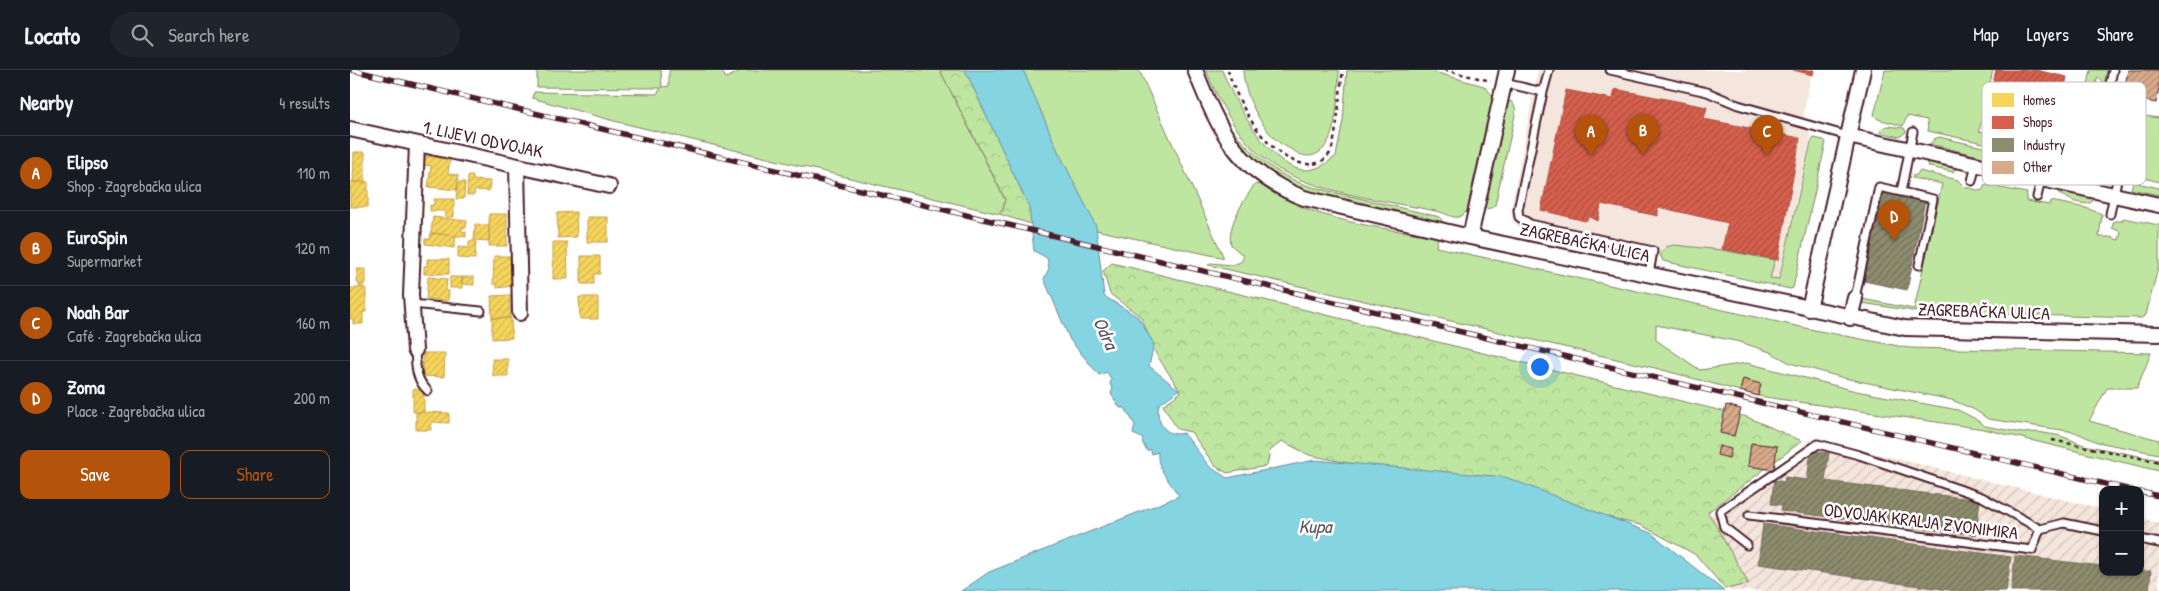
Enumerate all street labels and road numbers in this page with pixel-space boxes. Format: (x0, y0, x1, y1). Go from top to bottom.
street label: 1. LIJEVI ODVOJAK (421, 114, 546, 164)
street label: ZAGREBAČKA ULICA (1518, 216, 1652, 268)
street label: ZAGREBAČKA ULICA (1917, 296, 2051, 326)
street label: ODVOJAK KRALJA ZVONIMIRA (1823, 497, 2020, 545)

